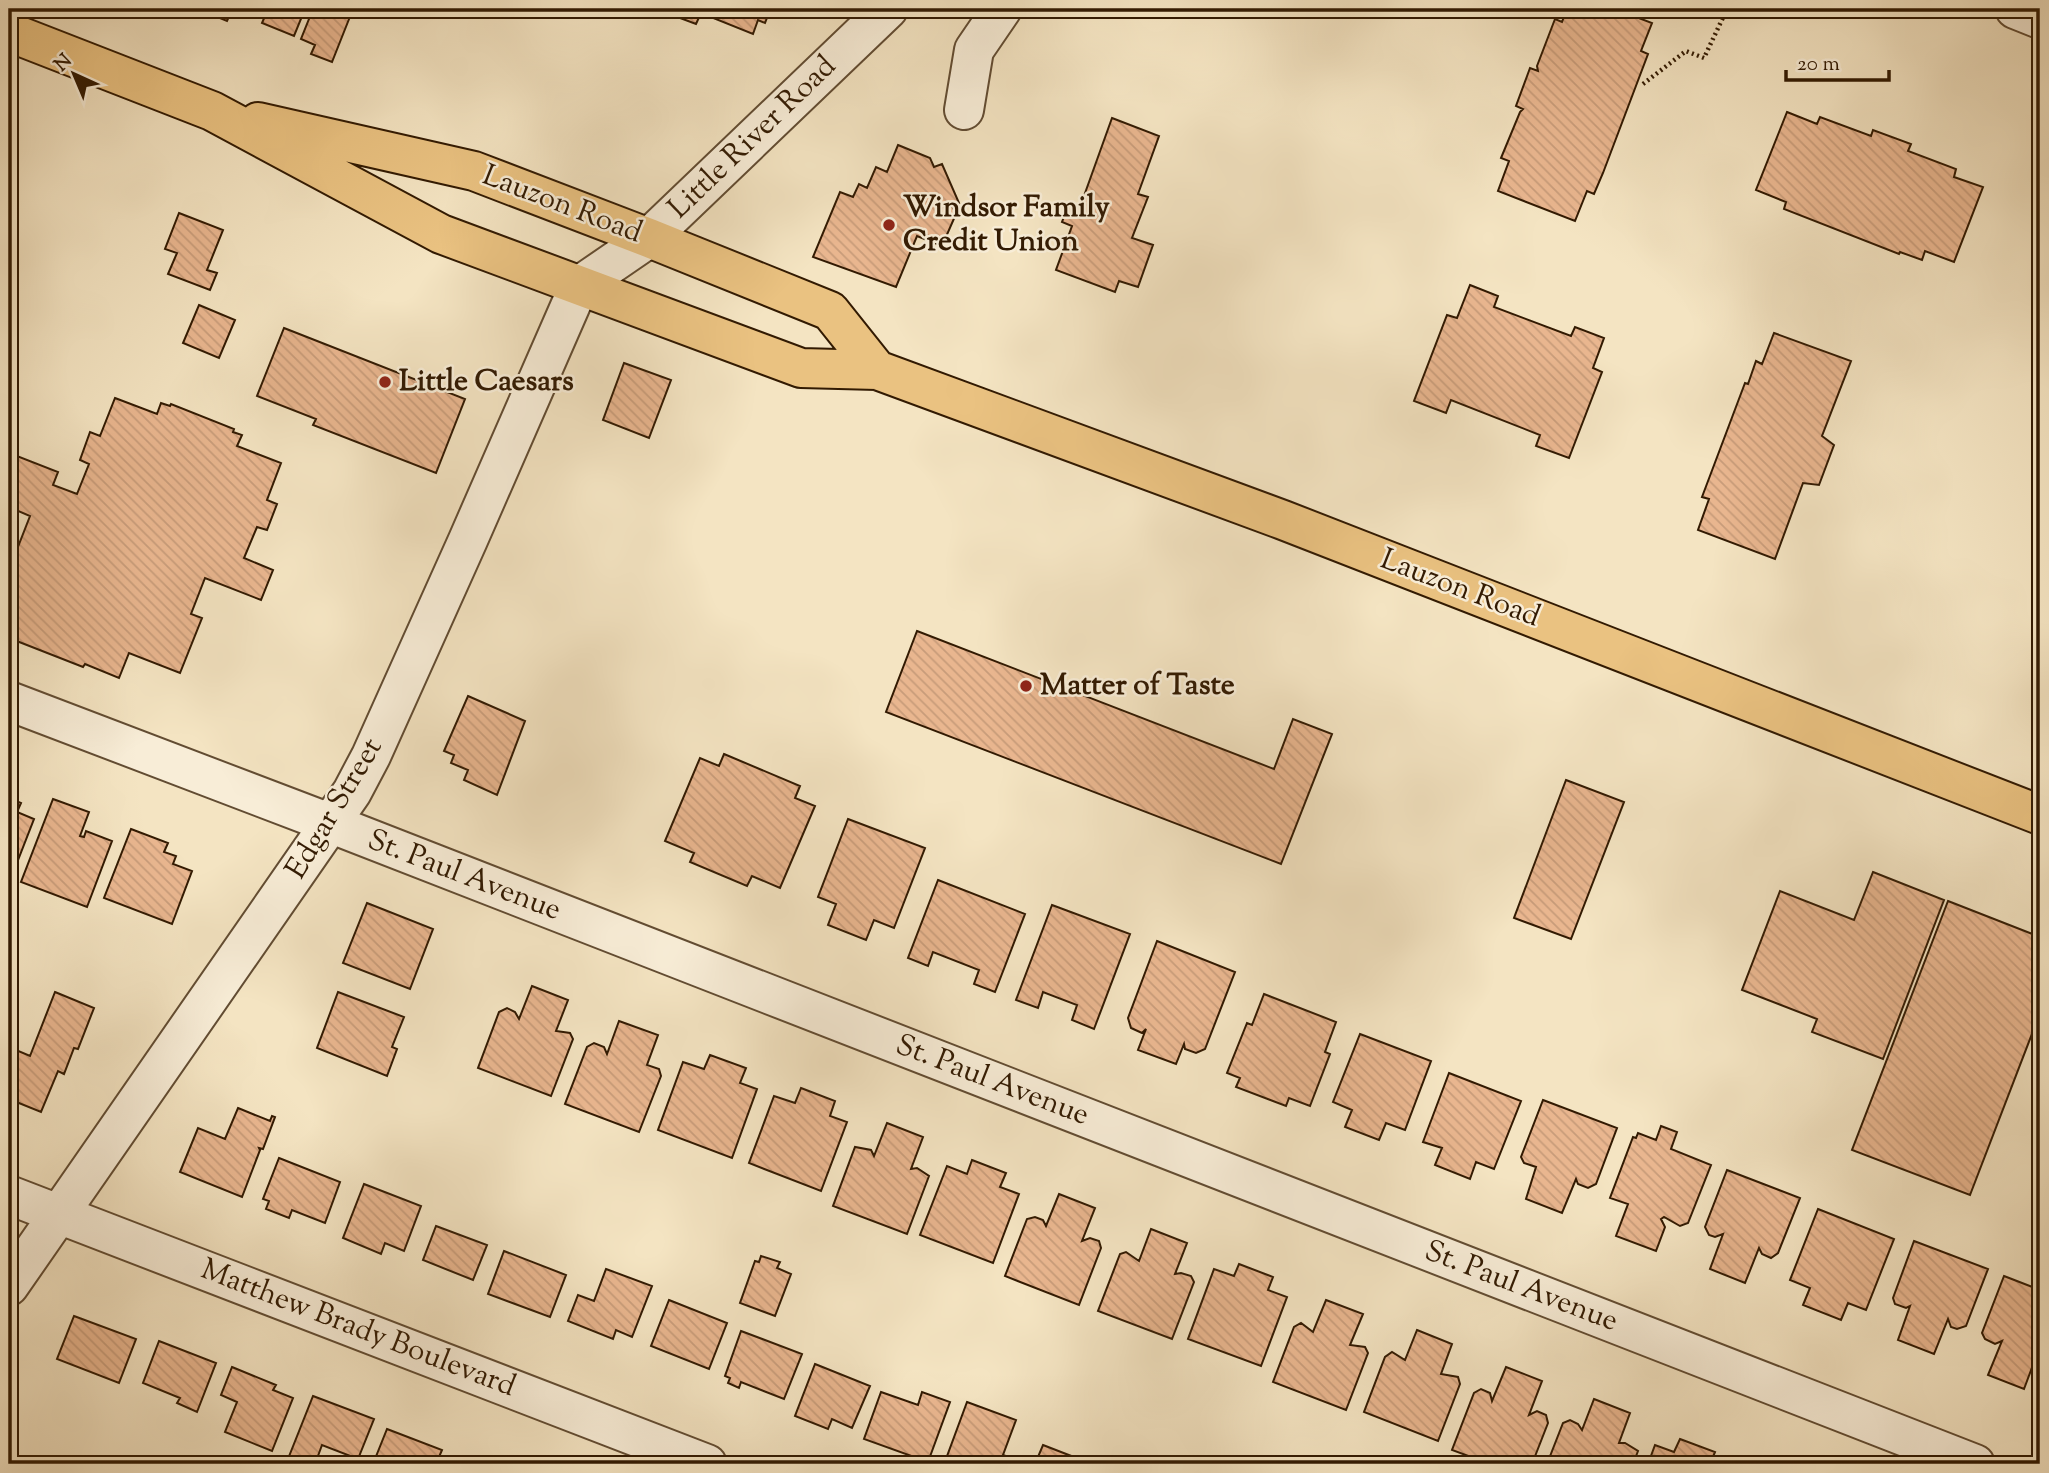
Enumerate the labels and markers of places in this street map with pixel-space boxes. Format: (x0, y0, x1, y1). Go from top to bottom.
place label: Windsor Family Credit Union (903, 187, 1110, 264)
marker: Windsor Family Credit Union (881, 217, 897, 233)
place label: Little Caesars (399, 361, 574, 404)
marker: Little Caesars (377, 374, 393, 390)
place label: Matter of Taste (1040, 665, 1235, 708)
marker: Matter of Taste (1018, 678, 1034, 694)

